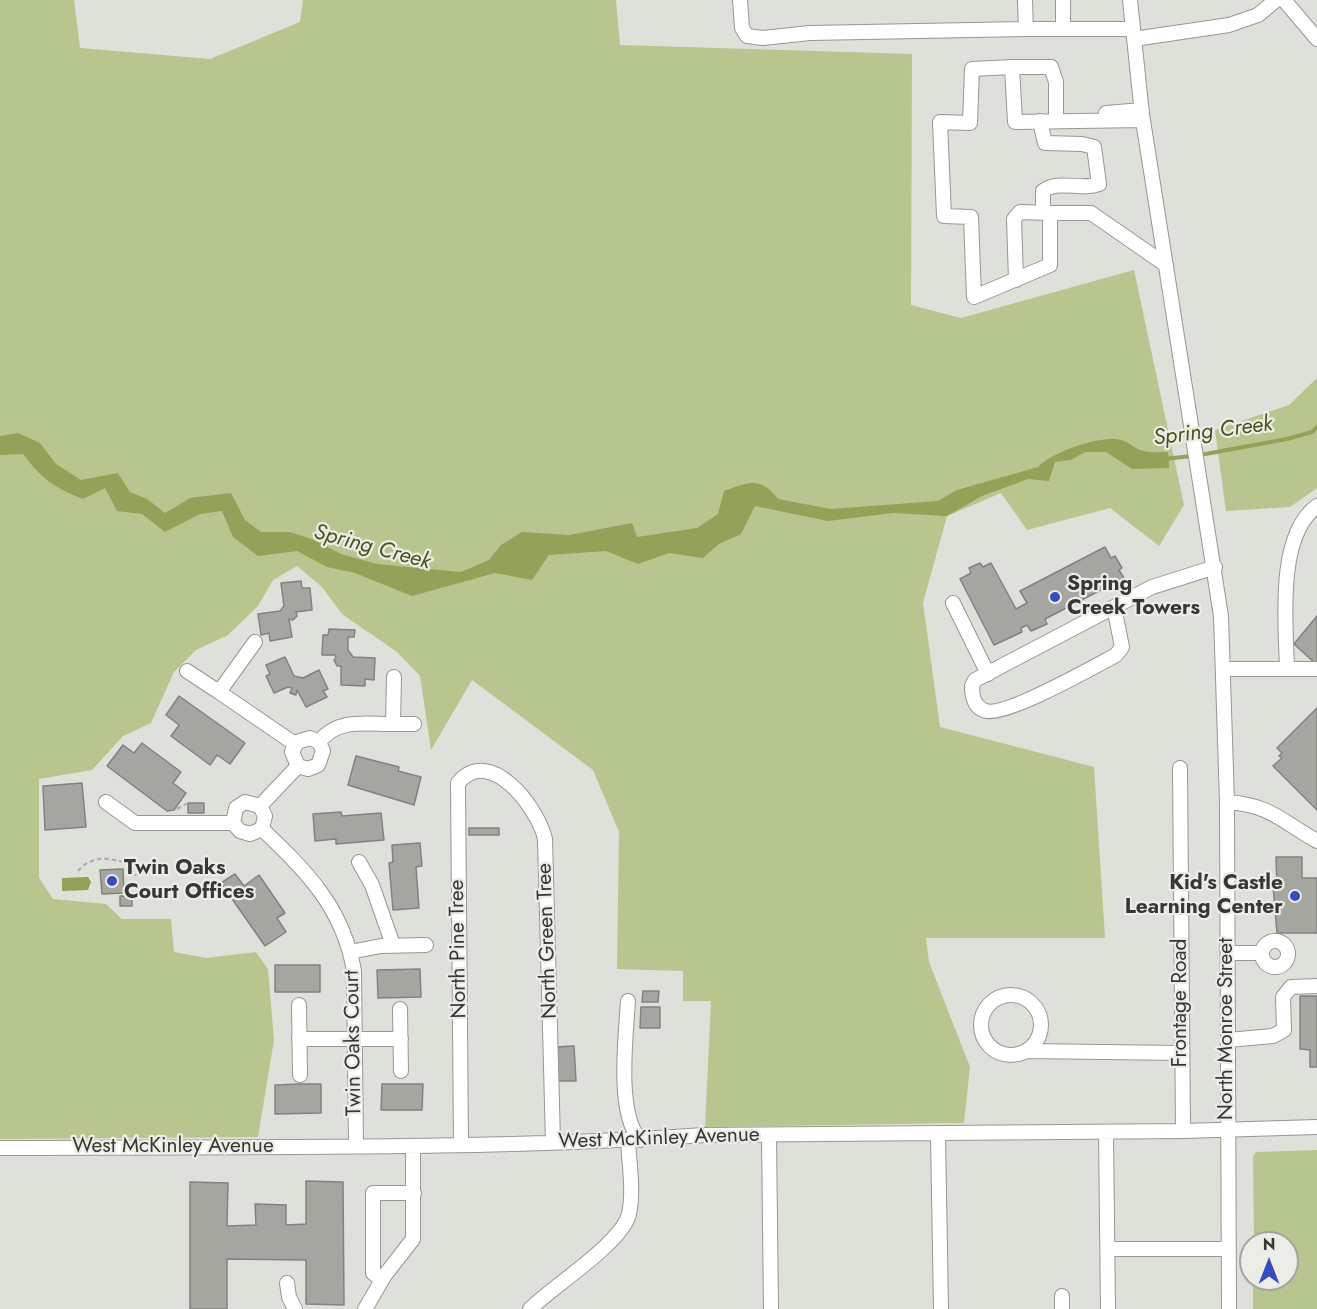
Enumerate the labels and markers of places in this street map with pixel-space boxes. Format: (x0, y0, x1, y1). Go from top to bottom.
place label: Spring Creek Towers (1067, 572, 1200, 622)
marker: Spring Creek Towers (1048, 590, 1062, 604)
place label: Twin Oaks Court Offices (124, 856, 254, 906)
place label: Kid's Castle Learning Center (1125, 871, 1283, 921)
marker: Twin Oaks Court Offices (105, 874, 119, 888)
marker: Kid's Castle Learning Center (1288, 889, 1302, 903)

